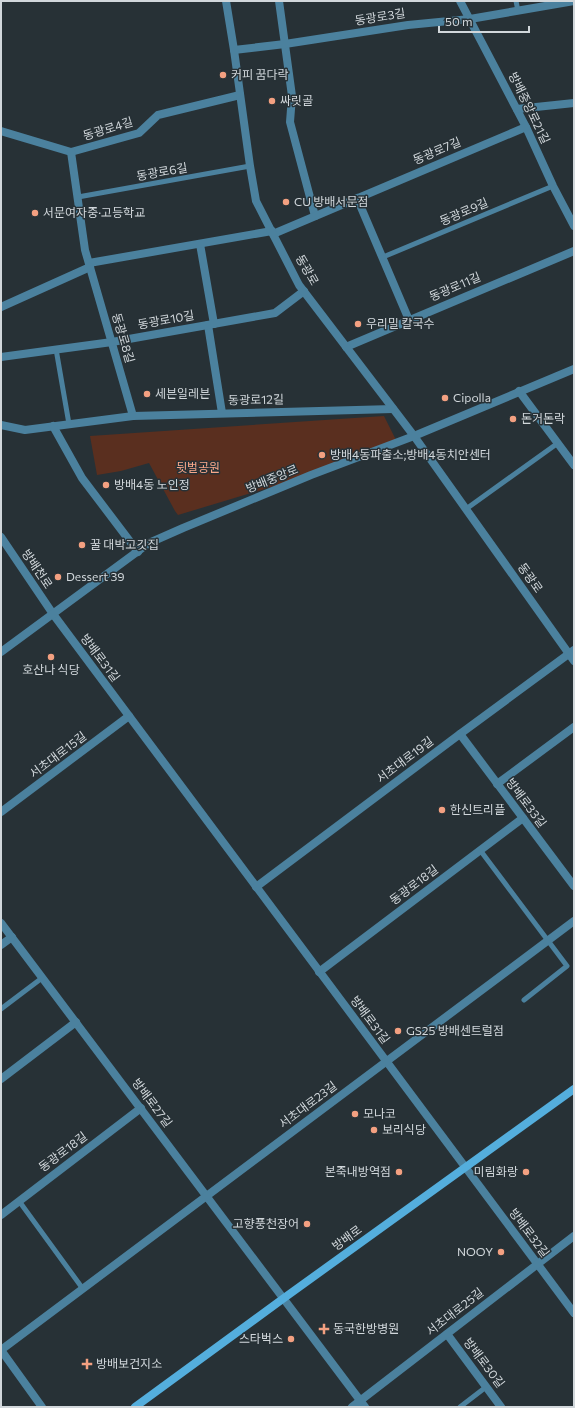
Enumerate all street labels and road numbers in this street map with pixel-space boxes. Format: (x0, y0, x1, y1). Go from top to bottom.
street label: 동광로3길 (354, 5, 406, 27)
street label: 방배중앙로21길 (507, 69, 553, 146)
street label: 동광로4길 (81, 114, 134, 142)
street label: 동광로7길 (411, 134, 463, 166)
street label: 동광로6길 (135, 160, 188, 182)
street label: 동광로9길 (437, 195, 490, 228)
street label: 동광로 (294, 252, 322, 287)
street label: 동광로11길 (427, 269, 482, 303)
street label: 동광로10길 (136, 307, 195, 331)
street label: 동광로8길 (110, 311, 138, 364)
street label: 동광로12길 (228, 392, 284, 406)
street label: 방배중앙로 (243, 461, 300, 495)
street label: 방배천로 (20, 546, 56, 591)
street label: 동광로 (516, 560, 546, 595)
street label: 방배로31길 (78, 631, 123, 684)
street label: 서초대로15길 (26, 728, 88, 780)
street label: 서초대로19길 (373, 733, 436, 785)
street label: 방배로33길 (504, 775, 550, 830)
street label: 동광로18길 (387, 862, 440, 907)
street label: 방배로31길 (348, 993, 393, 1046)
street label: 방배로27길 (130, 1075, 176, 1129)
street label: 서초대로23길 (276, 1078, 339, 1130)
street label: 동광로18길 (36, 1129, 89, 1174)
street label: 방배로32길 (507, 1205, 553, 1260)
street label: 방배로 (329, 1222, 364, 1253)
street label: 서초대로25길 (423, 1285, 486, 1338)
street label: 방배로30길 (462, 1335, 508, 1390)

